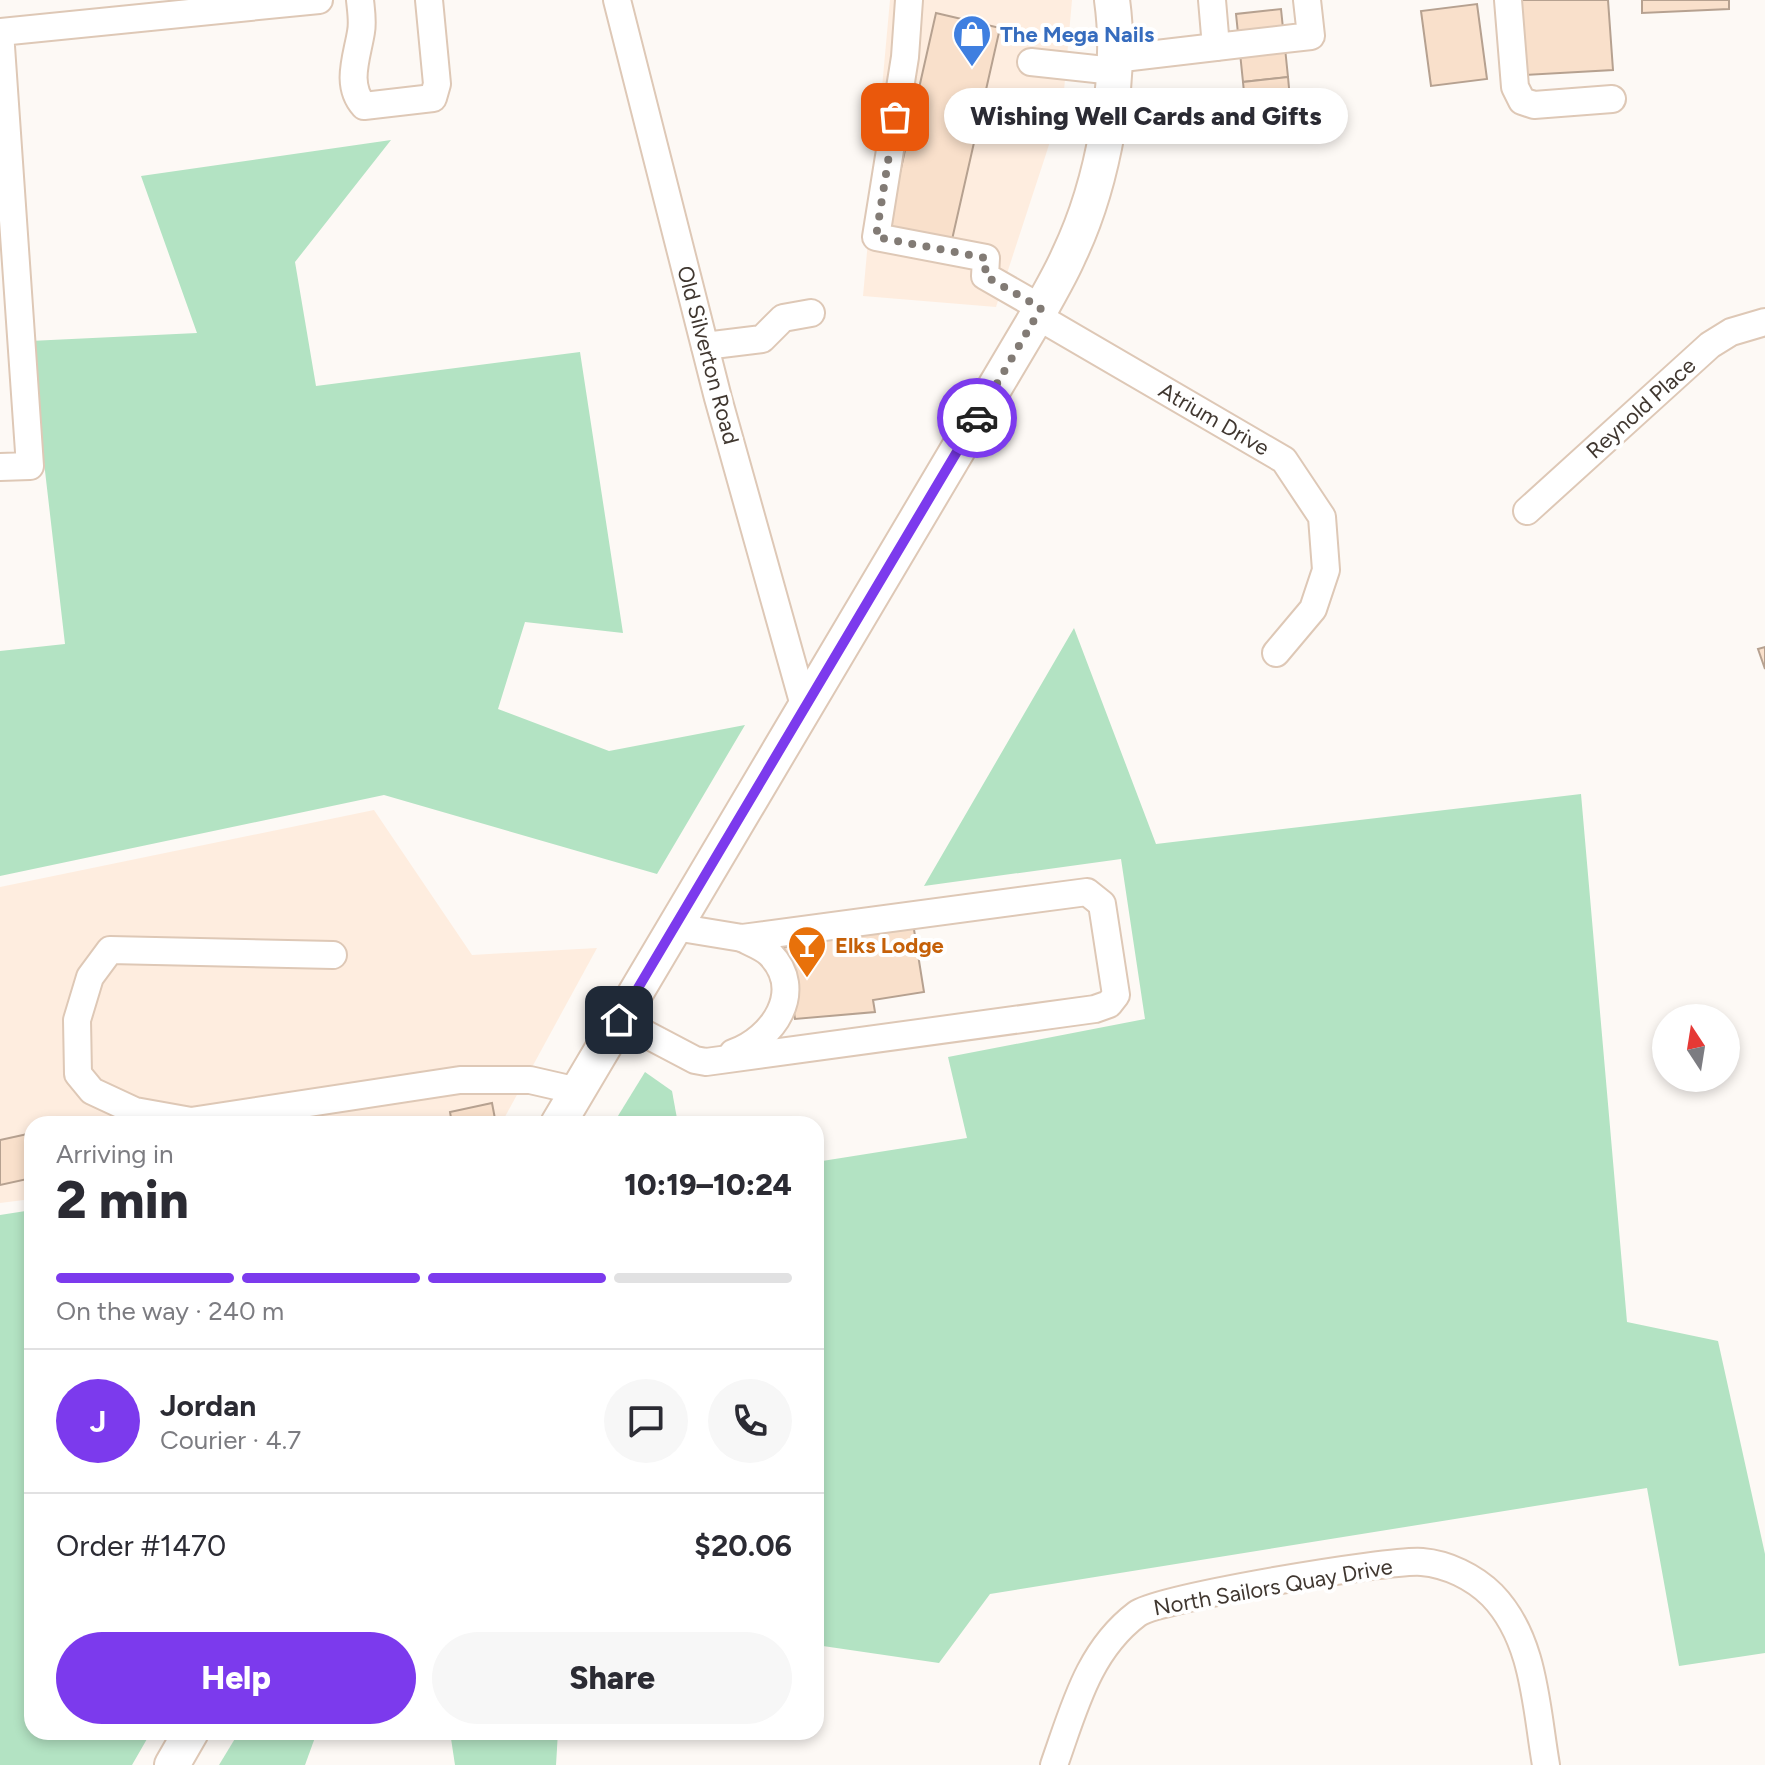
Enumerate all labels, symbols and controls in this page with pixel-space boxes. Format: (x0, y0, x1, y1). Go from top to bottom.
shop icon: The Mega Nails (951, 13, 993, 68)
place label: The Mega Nails (1000, 21, 1154, 48)
pin (861, 83, 929, 151)
callout: Wishing Well Cards and Gifts (943, 89, 1347, 145)
icon: bag (873, 95, 917, 139)
text: Wishing Well Cards and Gifts (970, 100, 1322, 132)
street label: Old Silverton Road (671, 263, 745, 447)
street label: Reynold Place (1581, 352, 1701, 464)
street label: Atrium Drive (1154, 377, 1274, 461)
courier (937, 378, 1017, 458)
icon: car (955, 396, 999, 440)
bar icon: Elks Lodge (786, 924, 828, 979)
place label: Elks Lodge (835, 932, 944, 959)
pin (585, 986, 653, 1054)
icon: home (597, 998, 641, 1042)
north arrow (1652, 1004, 1740, 1092)
map controls (1652, 1004, 1740, 1092)
text: Arriving in (56, 1138, 174, 1170)
text: 10:19–10:24 (624, 1166, 792, 1203)
text: 2 min (56, 1169, 189, 1231)
text: On the way · 240 m (56, 1295, 284, 1327)
button: chat (604, 1379, 688, 1463)
button: phone (708, 1379, 792, 1463)
text: Jordan (160, 1387, 256, 1424)
text: J (90, 1403, 106, 1440)
text: Courier · 4.7 (160, 1424, 301, 1456)
text: Order #1470 (56, 1527, 226, 1564)
text: $20.06 (694, 1527, 792, 1564)
street label: North Sailors Quay Drive (1151, 1553, 1395, 1621)
button: Help (56, 1632, 416, 1724)
button: Share (432, 1632, 792, 1724)

